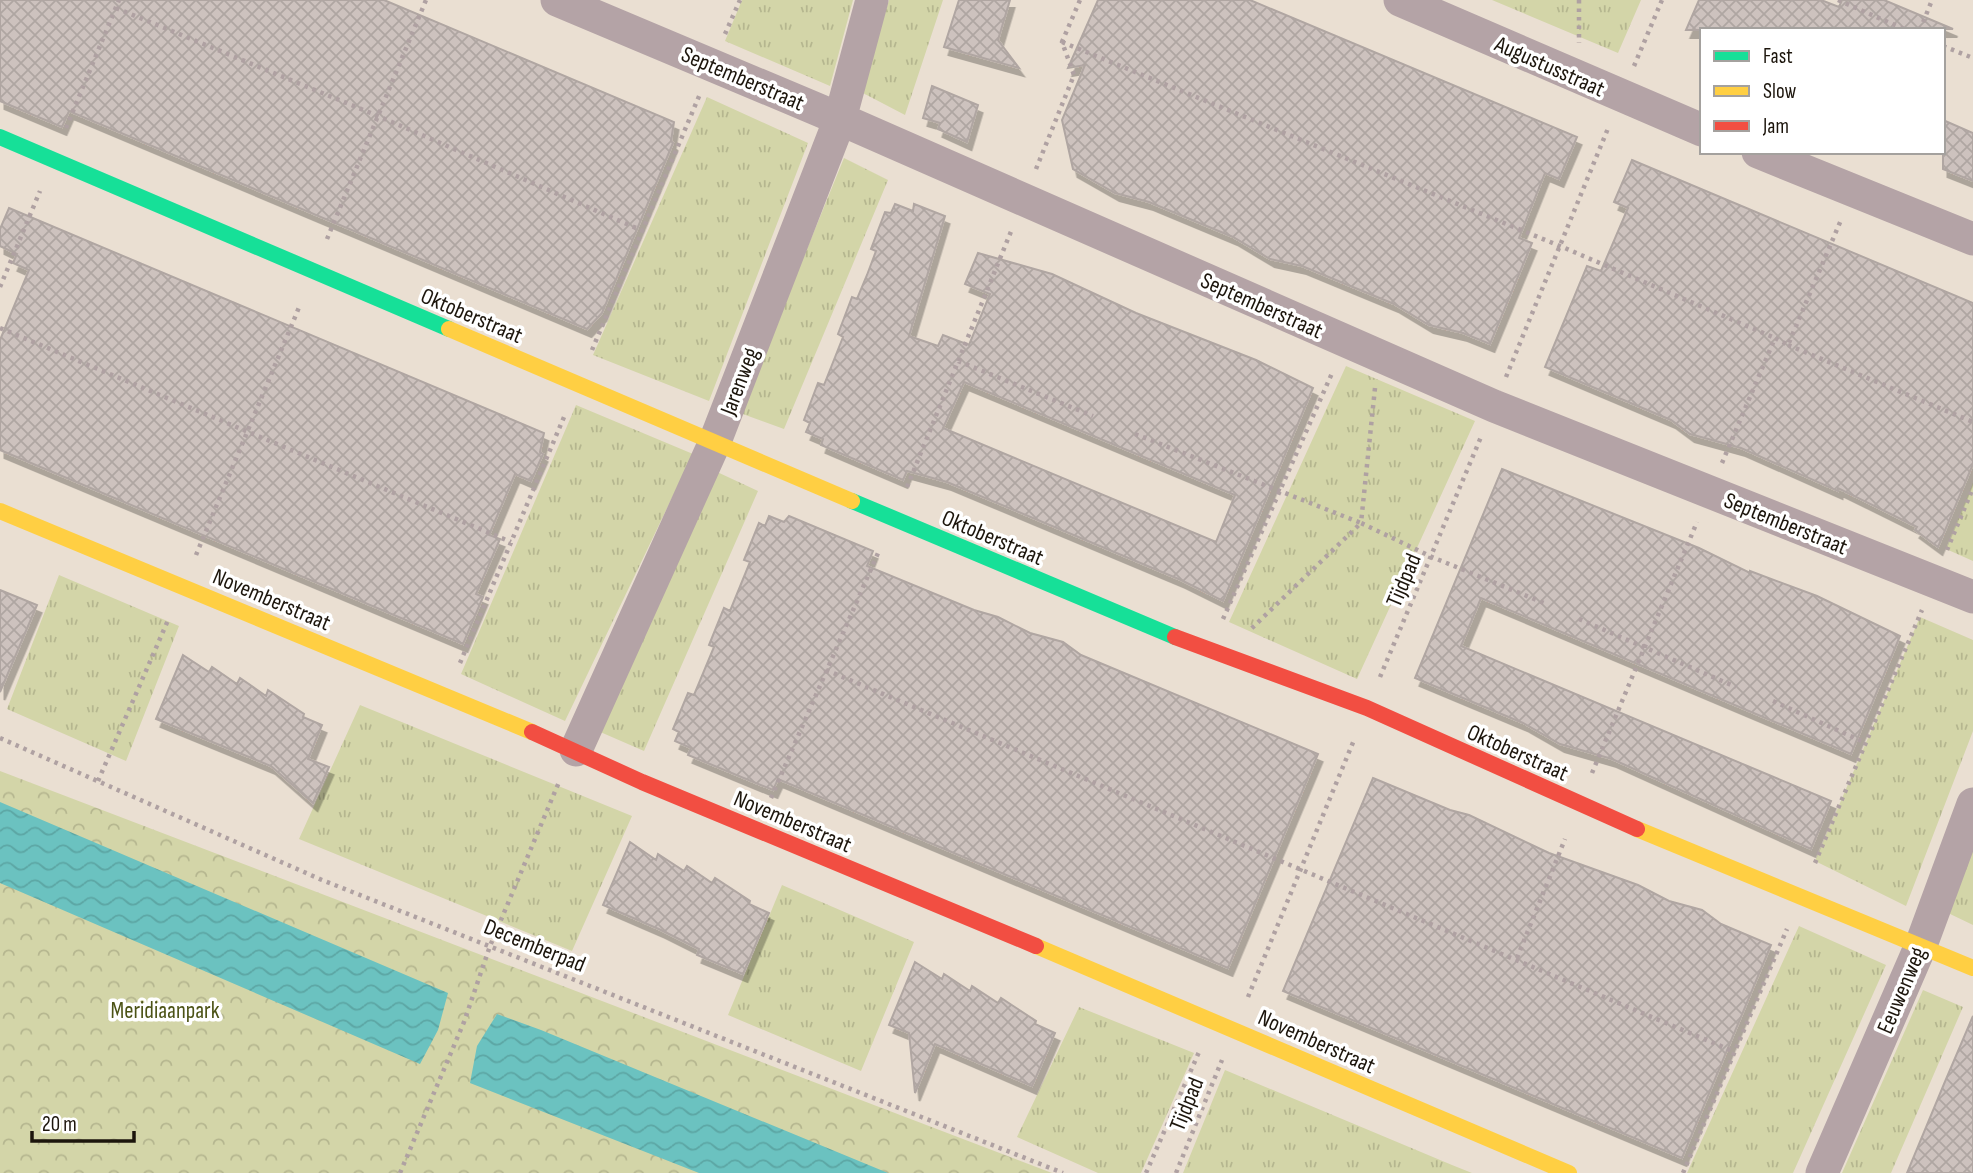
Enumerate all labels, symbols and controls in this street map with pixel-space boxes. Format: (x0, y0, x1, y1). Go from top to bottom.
legend (1700, 28, 1945, 154)
street label: Augustusstraat (1489, 30, 1609, 104)
street label: Septemberstraat (677, 40, 808, 117)
text: Fast (1763, 44, 1793, 69)
text: Slow (1763, 79, 1797, 104)
text: Jam (1762, 114, 1789, 139)
street label: Septemberstraat (1196, 267, 1327, 345)
street label: Oktoberstraat (417, 282, 527, 350)
street label: Jarenweg (714, 344, 766, 420)
street label: Septemberstraat (1720, 486, 1851, 561)
street label: Oktoberstraat (938, 504, 1048, 572)
street label: Tijdpad (1380, 549, 1428, 611)
street label: Novemberstraat (209, 563, 335, 637)
street label: Oktoberstraat (1463, 718, 1573, 788)
street label: Novemberstraat (730, 785, 856, 859)
street label: Decemberpad (480, 913, 589, 979)
street label: Eeuwenweg (1871, 943, 1933, 1038)
park label: Meridiaanpark (111, 997, 220, 1025)
street label: Novemberstraat (1254, 1004, 1379, 1080)
street label: Tijdpad (1164, 1074, 1210, 1135)
scale bar (32, 1100, 133, 1144)
text: 20 m (42, 1112, 77, 1137)

